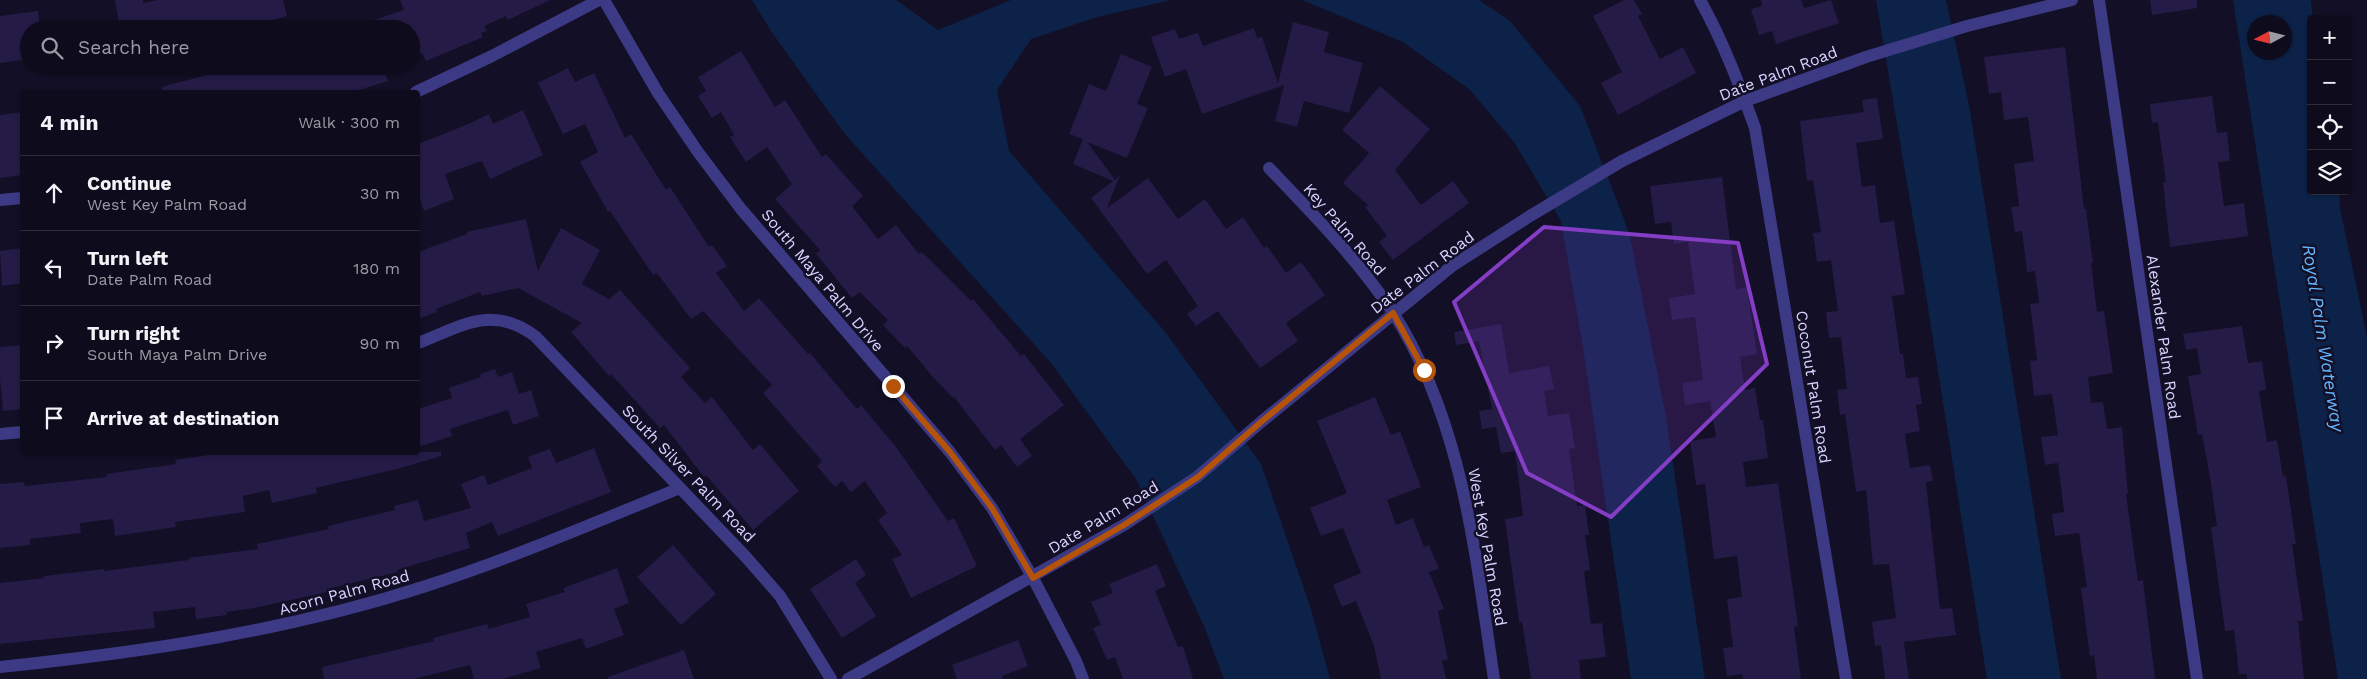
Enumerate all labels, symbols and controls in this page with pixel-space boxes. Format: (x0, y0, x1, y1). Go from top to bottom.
north arrow (2247, 15, 2292, 60)
map controls (2307, 15, 2352, 195)
button: + (2307, 15, 2352, 60)
search box (20, 20, 420, 75)
icon: search (38, 34, 66, 62)
text: Search here (78, 36, 189, 59)
street label: Date Palm Road (1716, 42, 1840, 105)
button: − (2307, 60, 2352, 105)
button: locate (2307, 105, 2352, 150)
text: 4 min (40, 110, 98, 135)
text: Walk · 300 m (298, 113, 400, 132)
button: layers (2307, 150, 2352, 195)
text: Continue (87, 172, 171, 195)
icon: ahead (40, 179, 68, 207)
street label: Key Palm Road (1300, 180, 1390, 279)
text: 30 m (360, 184, 400, 203)
text: West Key Palm Road (87, 195, 247, 214)
street label: South Maya Palm Drive (757, 205, 888, 356)
street label: Date Palm Road (1367, 227, 1478, 318)
water label: Royal Palm Waterway (2298, 243, 2349, 435)
text: Turn left (87, 247, 168, 270)
icon: left (40, 254, 68, 282)
street label: Alexander Palm Road (2143, 254, 2184, 421)
text: 180 m (353, 259, 400, 278)
text: Date Palm Road (87, 270, 212, 289)
street label: Coconut Palm Road (1792, 309, 1835, 465)
text: Turn right (87, 322, 180, 345)
icon: right (40, 329, 68, 357)
text: 90 m (359, 334, 400, 353)
text: South Maya Palm Drive (87, 345, 267, 364)
route start (1413, 359, 1436, 382)
route end (882, 375, 905, 398)
street label: South Silver Palm Road (618, 401, 759, 546)
icon: arrive (40, 404, 68, 432)
text: Arrive at destination (87, 407, 279, 430)
street label: West Key Palm Road (1464, 467, 1511, 628)
street label: Date Palm Road (1045, 477, 1162, 558)
street label: Acorn Palm Road (277, 566, 411, 619)

